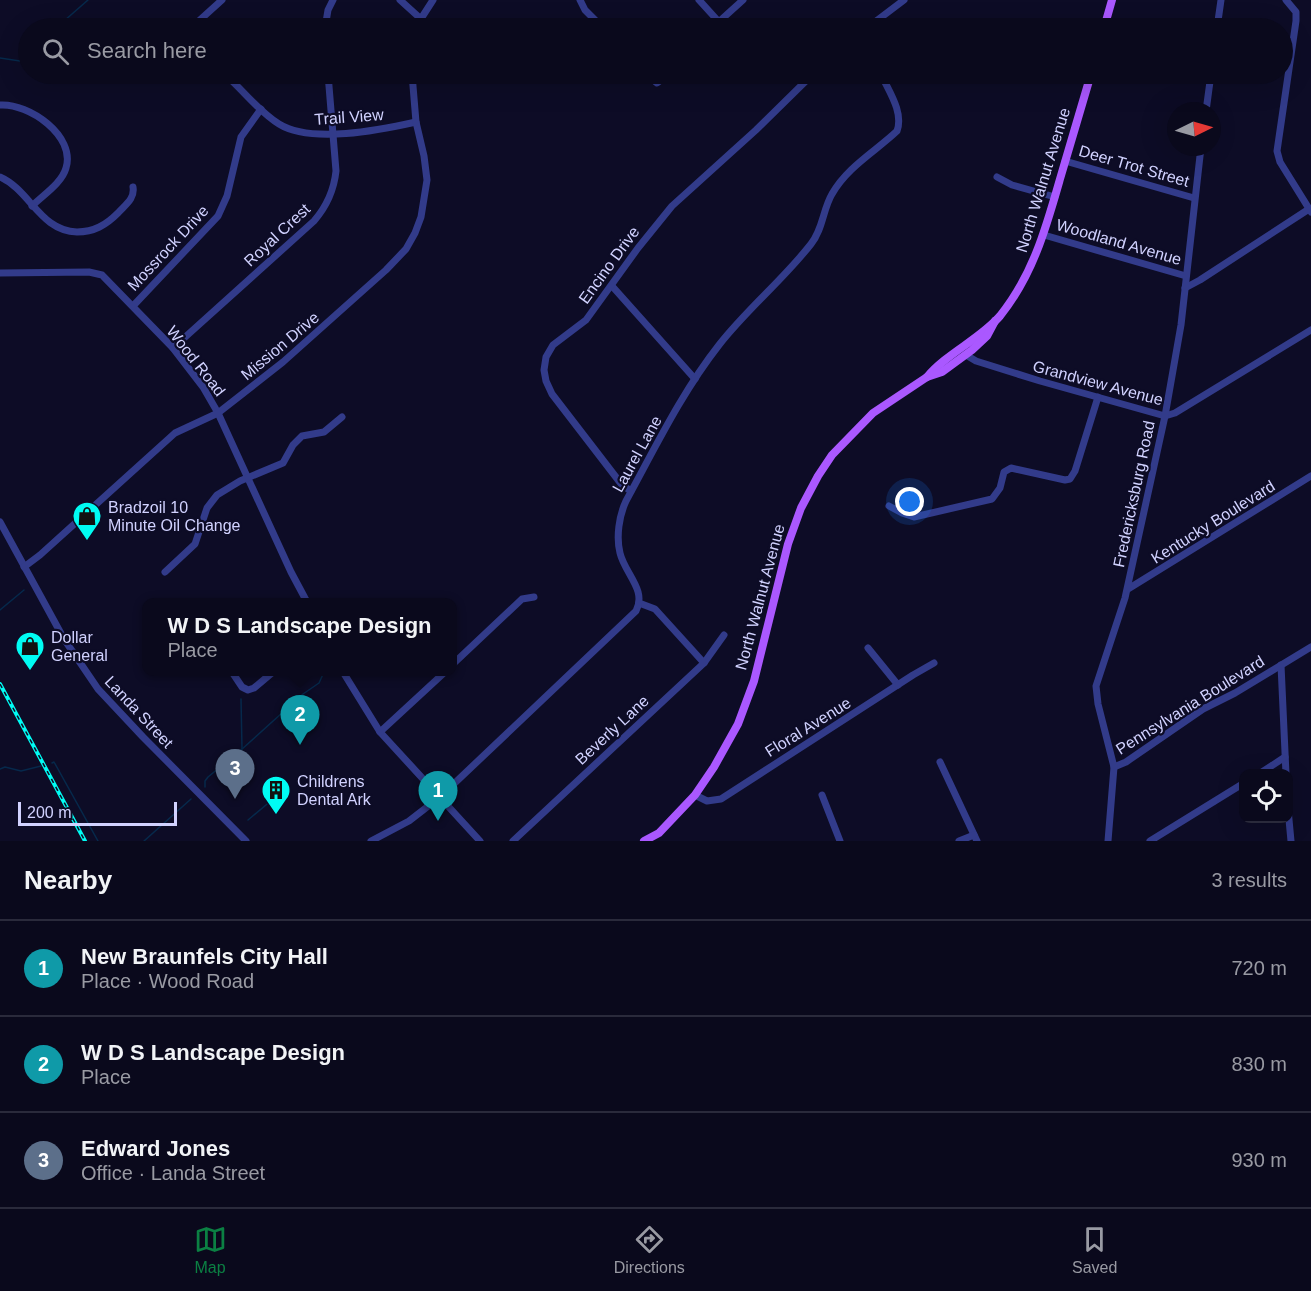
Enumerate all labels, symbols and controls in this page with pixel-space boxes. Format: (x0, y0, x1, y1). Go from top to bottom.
search box (18, 18, 1293, 84)
icon: search (39, 35, 72, 68)
text: Search here (87, 38, 207, 63)
north arrow (1167, 102, 1221, 156)
street label: Trail View (314, 106, 385, 128)
street label: North Walnut Avenue (1013, 106, 1073, 254)
street label: Deer Trot Street (1077, 142, 1192, 190)
street label: Royal Crest (241, 200, 314, 270)
street label: Mossrock Drive (124, 202, 212, 294)
street label: Woodland Avenue (1055, 216, 1184, 268)
street label: Encino Drive (575, 223, 643, 307)
street label: Mission Drive (238, 309, 322, 383)
street label: Wood Road (163, 323, 229, 399)
street label: Grandview Avenue (1031, 357, 1165, 409)
street label: Laurel Lane (609, 413, 665, 495)
street label: Fredericksburg Road (1110, 419, 1158, 569)
street label: Kentucky Boulevard (1148, 477, 1278, 567)
your location (895, 487, 924, 516)
place label: Bradzoil 10 Minute Oil Change (108, 499, 241, 534)
shop icon: Bradzoil 10 Minute Oil Change (71, 500, 103, 542)
street label: North Walnut Avenue (732, 522, 788, 672)
popup (142, 598, 457, 676)
text: W D S Landscape Design (167, 613, 432, 638)
place label: Dollar General (51, 629, 108, 664)
shop icon: Dollar General (14, 630, 46, 672)
text: Place (167, 639, 218, 661)
street label: Pennsylvania Boulevard (1113, 652, 1267, 758)
street label: Landa Street (102, 673, 177, 752)
street label: Beverly Lane (572, 692, 652, 768)
street label: Floral Avenue (762, 694, 854, 760)
pin: 2 (280, 696, 320, 745)
pin: 3 (216, 750, 254, 799)
map controls (1239, 769, 1293, 823)
button: locate (1239, 769, 1293, 823)
pin: 1 (418, 772, 458, 821)
place label: Childrens Dental Ark (297, 773, 372, 808)
building icon: Childrens Dental Ark (260, 774, 292, 816)
scale bar (18, 799, 177, 826)
text: 200 m (27, 804, 71, 821)
text: Nearby (24, 865, 112, 895)
text: 3 results (1211, 869, 1287, 891)
text: New Braunfels City Hall (81, 944, 328, 969)
text: 1 (38, 957, 49, 979)
text: 720 m (1231, 957, 1287, 979)
text: Place · Wood Road (81, 970, 254, 992)
text: W D S Landscape Design (81, 1040, 345, 1065)
text: 2 (38, 1053, 49, 1075)
text: 830 m (1231, 1053, 1287, 1075)
text: Place (81, 1066, 131, 1088)
text: Edward Jones (81, 1136, 230, 1161)
text: 3 (38, 1149, 49, 1171)
text: 930 m (1231, 1149, 1287, 1171)
text: Office · Landa Street (81, 1162, 265, 1184)
tab: Map (194, 1223, 227, 1277)
tab: Directions (614, 1223, 685, 1277)
tab: Saved (1072, 1223, 1117, 1277)

